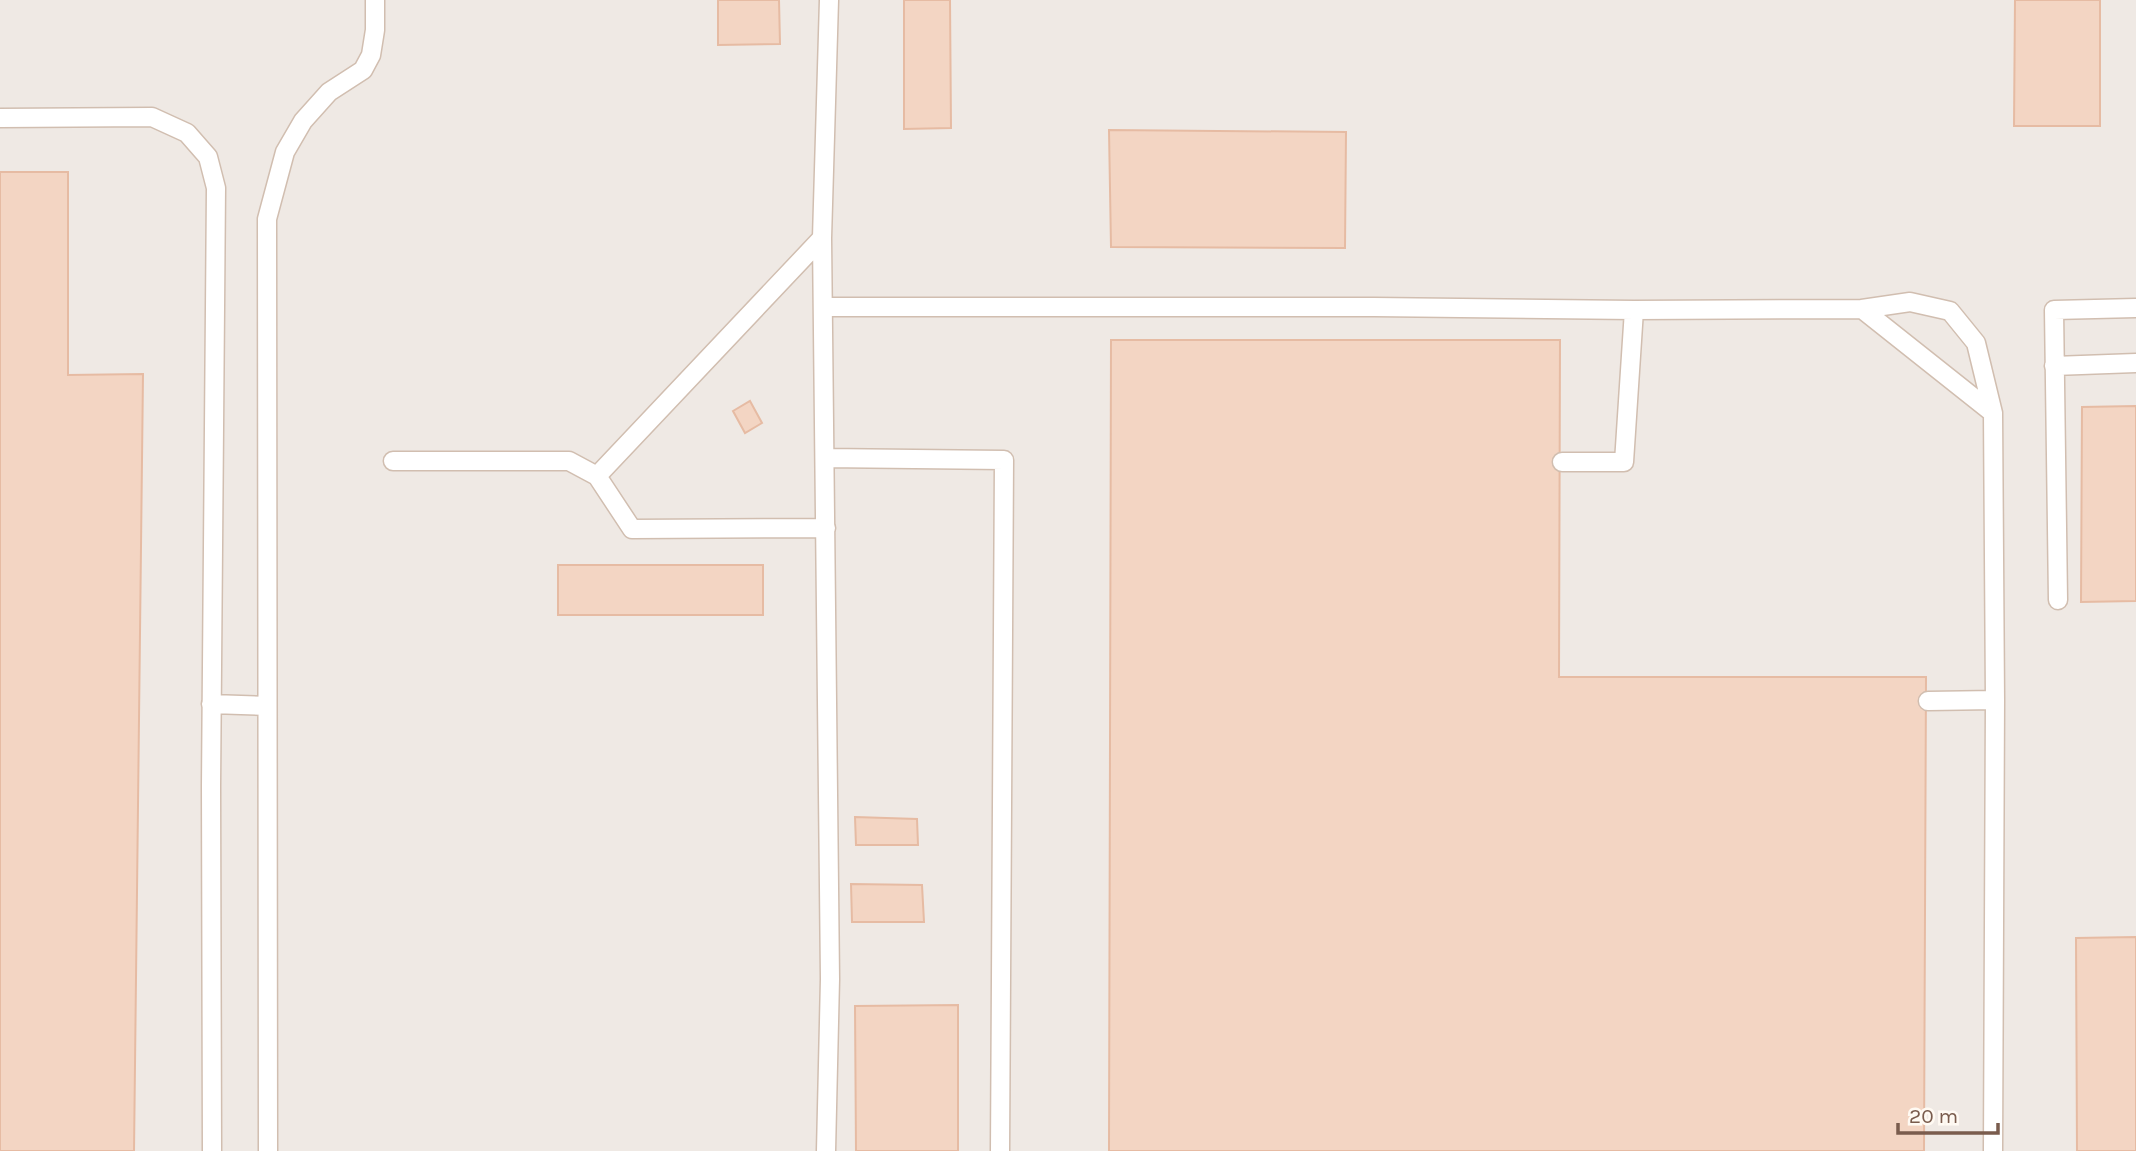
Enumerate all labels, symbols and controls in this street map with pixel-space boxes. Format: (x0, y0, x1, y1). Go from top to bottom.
scale bar (1898, 1092, 1998, 1136)
text: 20 m (1909, 1104, 1958, 1128)

